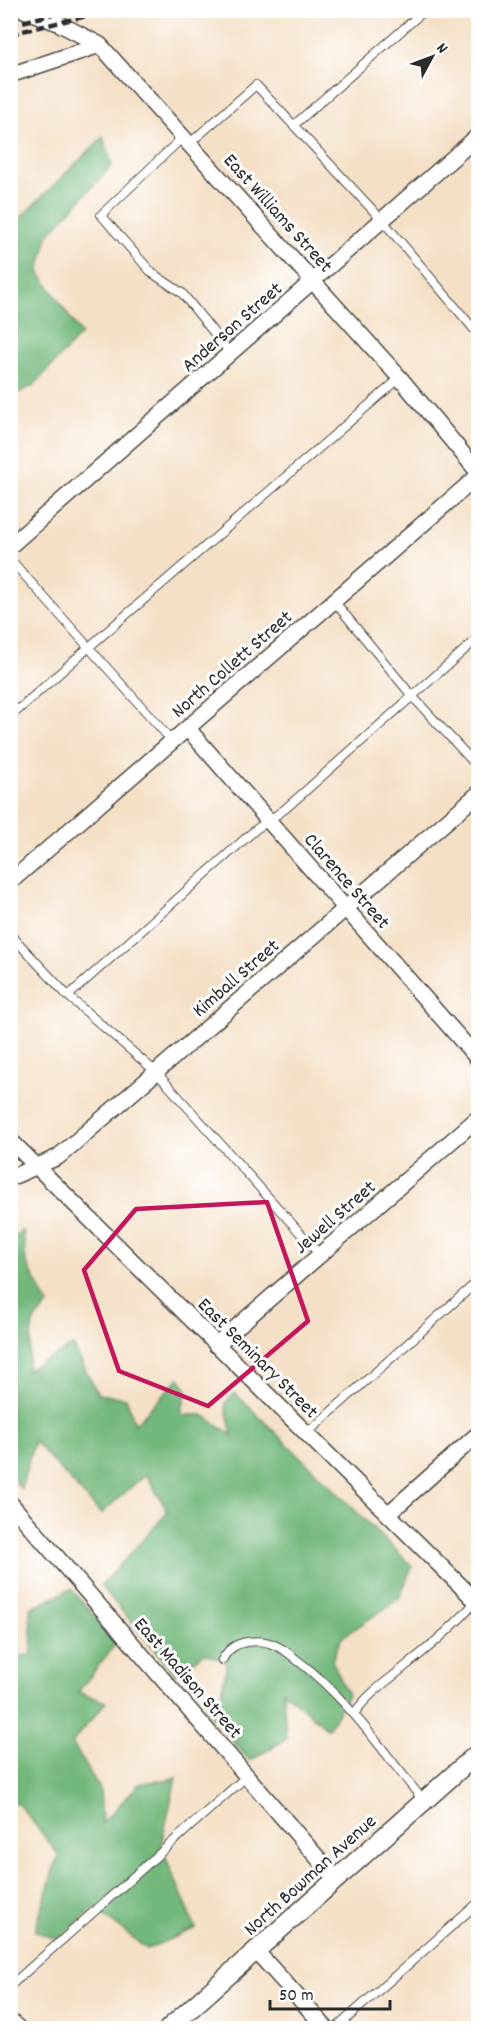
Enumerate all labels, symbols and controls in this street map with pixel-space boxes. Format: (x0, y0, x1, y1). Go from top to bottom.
north arrow (402, 27, 462, 87)
text: N (430, 38, 453, 59)
street label: East Williams Street (216, 148, 338, 280)
street label: Anderson Street (176, 277, 290, 380)
street label: North Collett Street (166, 605, 300, 726)
street label: Clarence Street (296, 828, 396, 936)
street label: Kimball Street (187, 933, 287, 1025)
street label: Jewell Street (289, 1175, 383, 1262)
street label: East Seminary Street (190, 1292, 324, 1426)
street label: East Madison Street (126, 1612, 247, 1746)
street label: North Bowman Avenue (238, 1809, 384, 1944)
scale bar (270, 1973, 390, 2011)
text: 50 m (279, 1984, 314, 2009)

